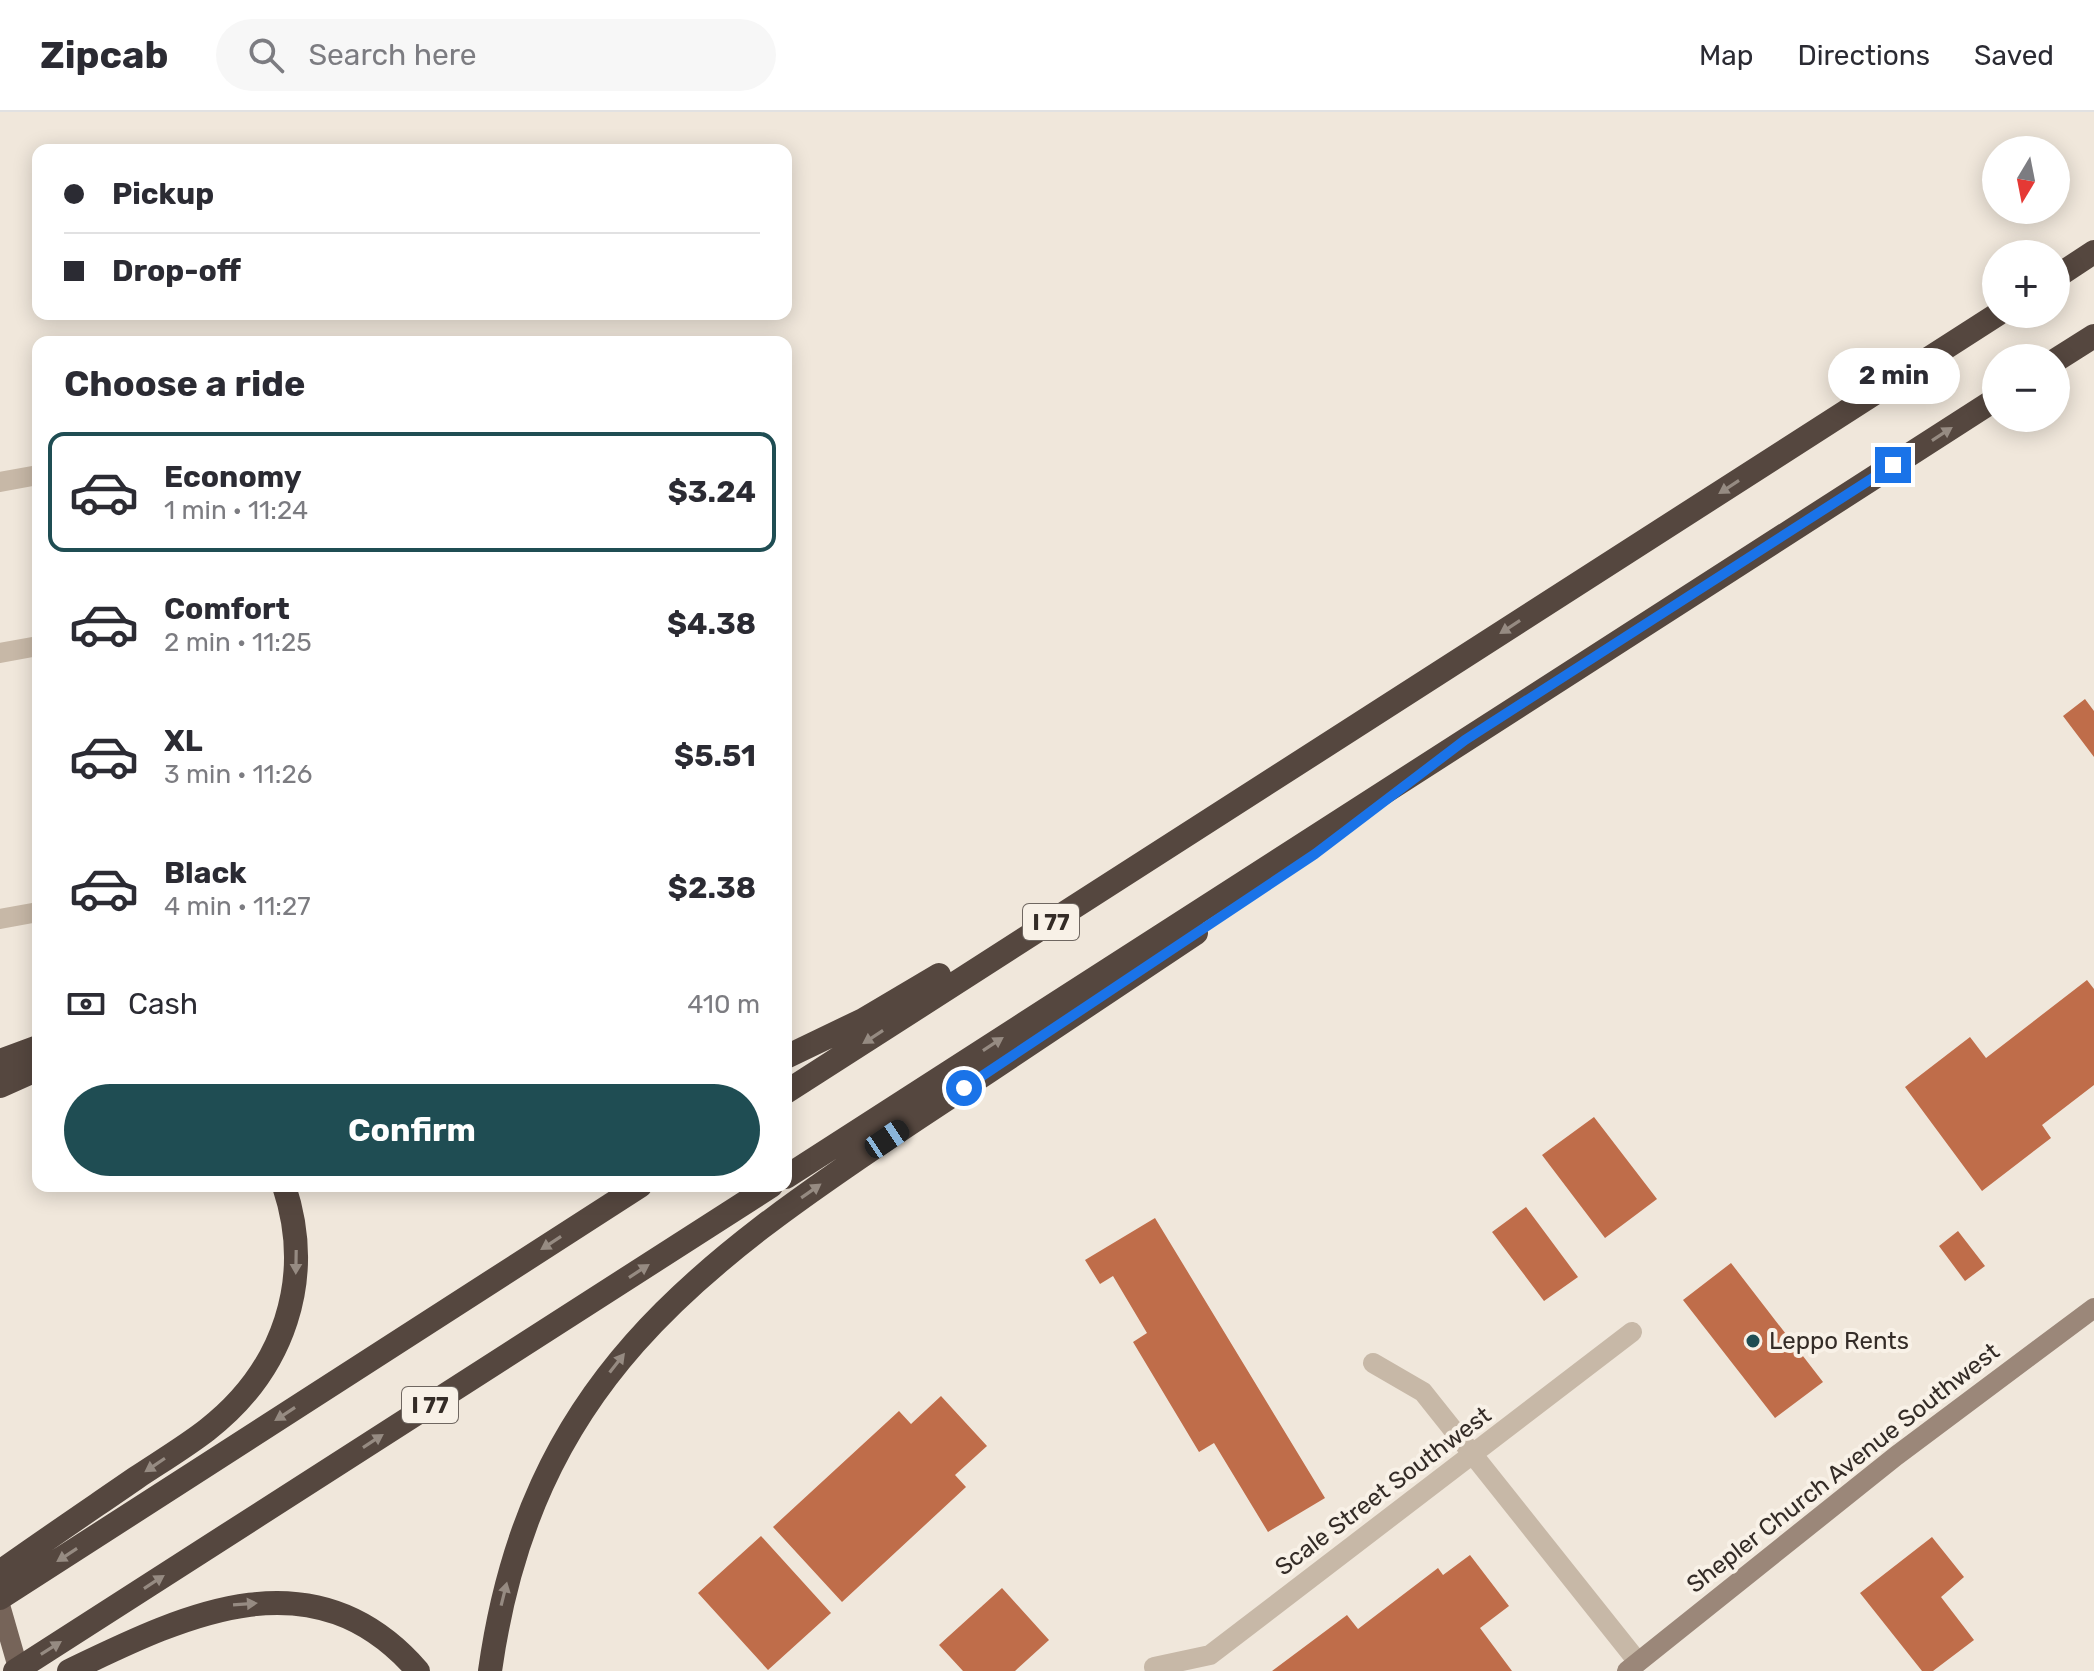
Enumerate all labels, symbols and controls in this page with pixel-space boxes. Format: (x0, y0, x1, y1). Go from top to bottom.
search box (216, 19, 776, 91)
text: Zipcab (40, 32, 168, 78)
icon: search (244, 33, 288, 77)
text: Search here (308, 37, 477, 73)
text: Map (1699, 39, 1753, 72)
text: Directions (1797, 39, 1930, 72)
text: Saved (1974, 39, 2054, 72)
north arrow (1982, 136, 2070, 224)
map controls (1982, 136, 2070, 432)
text: Pickup (112, 176, 214, 212)
button: + (1982, 240, 2070, 328)
text: Drop-off (112, 253, 241, 289)
button: − (1982, 344, 2070, 432)
callout: 2 min (1827, 349, 1959, 405)
text: 2 min (1859, 360, 1929, 391)
text: Choose a ride (64, 362, 305, 405)
one-way arrow (1931, 427, 1953, 441)
route end (1875, 447, 1911, 483)
icon: car (68, 456, 140, 528)
text: Economy (164, 459, 302, 495)
text: $3.24 (668, 474, 756, 510)
one-way arrow (1718, 480, 1740, 494)
text: 1 min · 11:24 (164, 495, 308, 526)
icon: car (68, 588, 140, 660)
text: Comfort (164, 591, 290, 627)
text: $4.38 (667, 606, 756, 642)
one-way arrow (1499, 620, 1521, 634)
text: 2 min · 11:25 (164, 627, 312, 658)
icon: car (68, 720, 140, 792)
text: XL (164, 723, 203, 759)
text: $5.51 (674, 738, 756, 774)
text: 3 min · 11:26 (164, 759, 312, 790)
icon: car (68, 852, 140, 924)
text: Black (164, 855, 247, 891)
text: $2.38 (668, 870, 756, 906)
text: 4 min · 11:27 (164, 891, 311, 922)
road number: I 77 (1023, 904, 1079, 940)
icon: cash (64, 982, 108, 1026)
text: Cash (128, 986, 198, 1022)
text: 410 m (687, 989, 760, 1020)
one-way arrow (862, 1029, 884, 1043)
one-way arrow (982, 1037, 1004, 1051)
route start (946, 1070, 982, 1106)
button: Confirm (64, 1084, 760, 1176)
car (860, 1116, 914, 1162)
one-way arrow (800, 1184, 821, 1199)
one-way arrow (540, 1236, 562, 1250)
one-way arrow (290, 1250, 302, 1275)
one-way arrow (628, 1263, 649, 1278)
place label: Leppo Rents (1769, 1327, 1909, 1355)
marker: Leppo Rents (1744, 1332, 1762, 1350)
street label: Shepler Church Avenue Southwest (1681, 1337, 2005, 1599)
one-way arrow (608, 1353, 625, 1373)
road number: I 77 (402, 1387, 458, 1423)
street label: Scale Street Southwest (1270, 1401, 1496, 1581)
one-way arrow (274, 1407, 296, 1421)
one-way arrow (362, 1434, 383, 1449)
one-way arrow (144, 1457, 166, 1472)
one-way arrow (56, 1548, 77, 1563)
one-way arrow (143, 1576, 165, 1590)
one-way arrow (498, 1582, 510, 1607)
one-way arrow (233, 1597, 258, 1610)
one-way arrow (41, 1640, 62, 1655)

